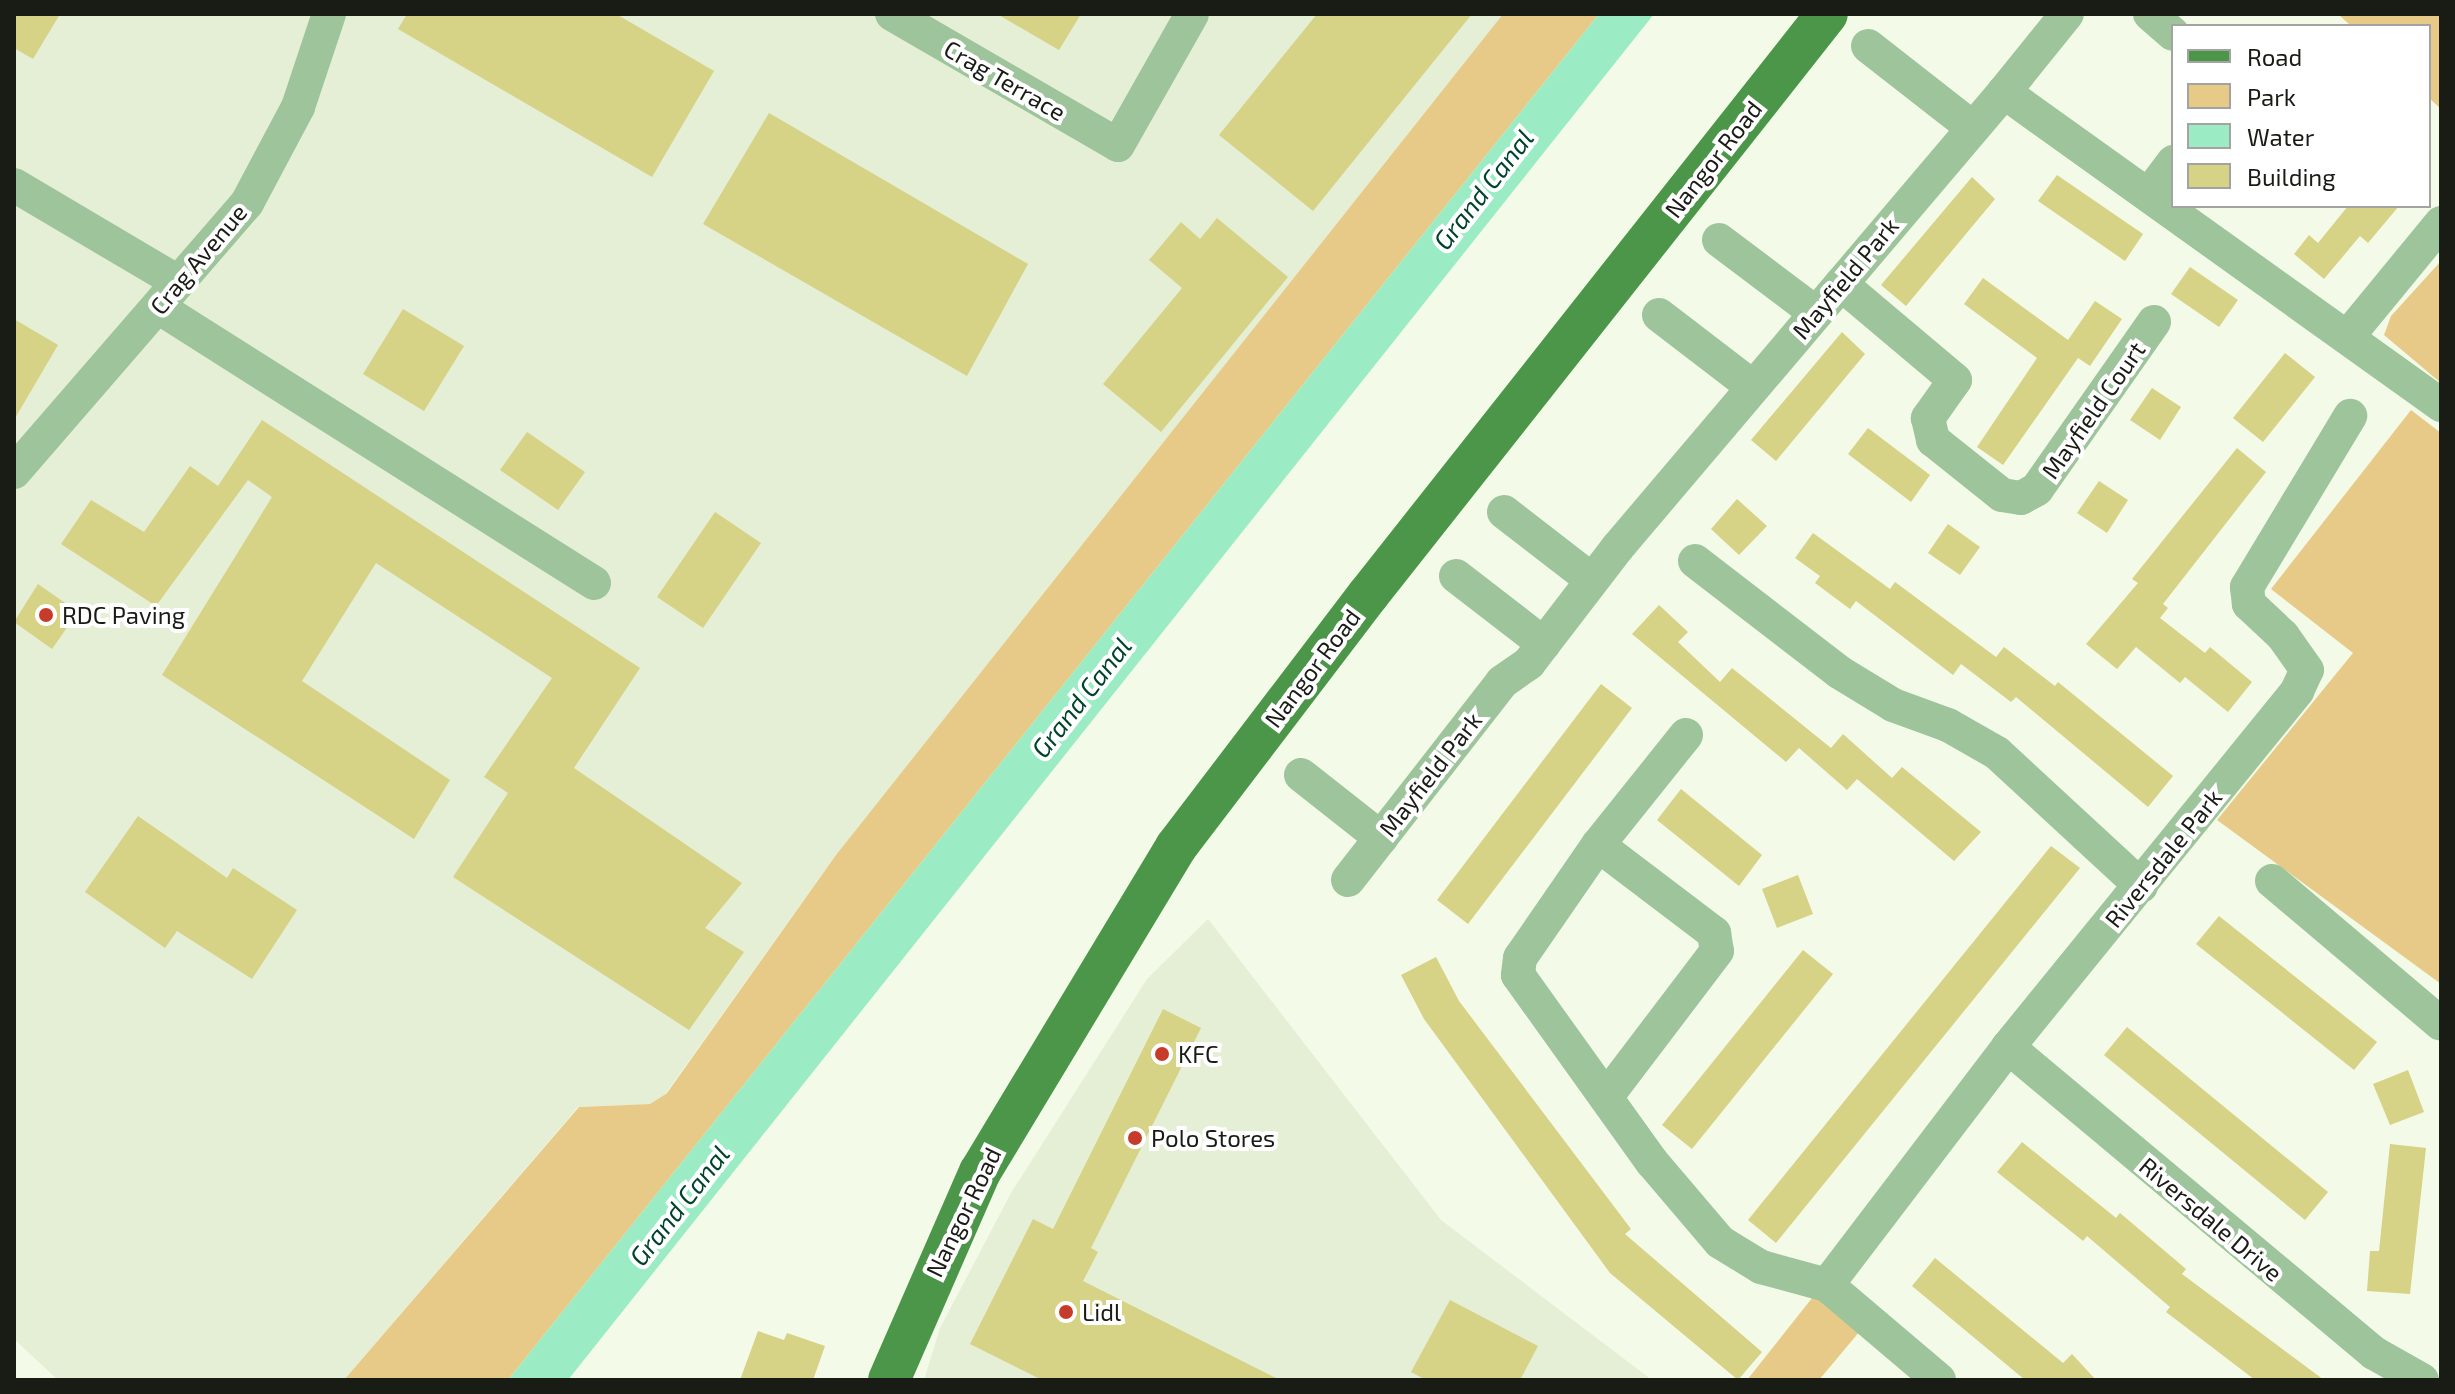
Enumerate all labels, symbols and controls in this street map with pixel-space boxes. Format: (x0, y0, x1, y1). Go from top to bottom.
legend (2171, 24, 2431, 208)
street label: Crag Terrace (939, 33, 1071, 127)
text: Road (2247, 42, 2302, 71)
text: Park (2247, 82, 2296, 111)
street label: Nangor Road (1658, 94, 1768, 224)
text: Water (2247, 122, 2314, 151)
water label: Grand Canal (1426, 123, 1540, 255)
text: Building (2247, 162, 2336, 191)
street label: Crag Avenue (143, 198, 253, 320)
street label: Mayfield Park (1786, 211, 1904, 345)
street label: Mayfield Court (2035, 336, 2151, 484)
place label: RDC Paving (62, 601, 185, 629)
street label: Nangor Road (1258, 603, 1366, 733)
marker: RDC Paving (37, 606, 55, 624)
water label: Grand Canal (1024, 631, 1138, 763)
street label: Mayfield Park (1373, 706, 1487, 842)
street label: Riversdale Park (2098, 783, 2228, 933)
place label: KFC (1178, 1040, 1219, 1068)
marker: KFC (1153, 1045, 1171, 1063)
place label: Polo Stores (1151, 1124, 1275, 1152)
marker: Polo Stores (1126, 1129, 1144, 1147)
water label: Grand Canal (622, 1139, 736, 1271)
street label: Nangor Road (919, 1142, 1007, 1282)
street label: Riversdale Drive (2134, 1151, 2288, 1287)
place label: Lidl (1082, 1298, 1121, 1326)
marker: Lidl (1057, 1303, 1075, 1321)

